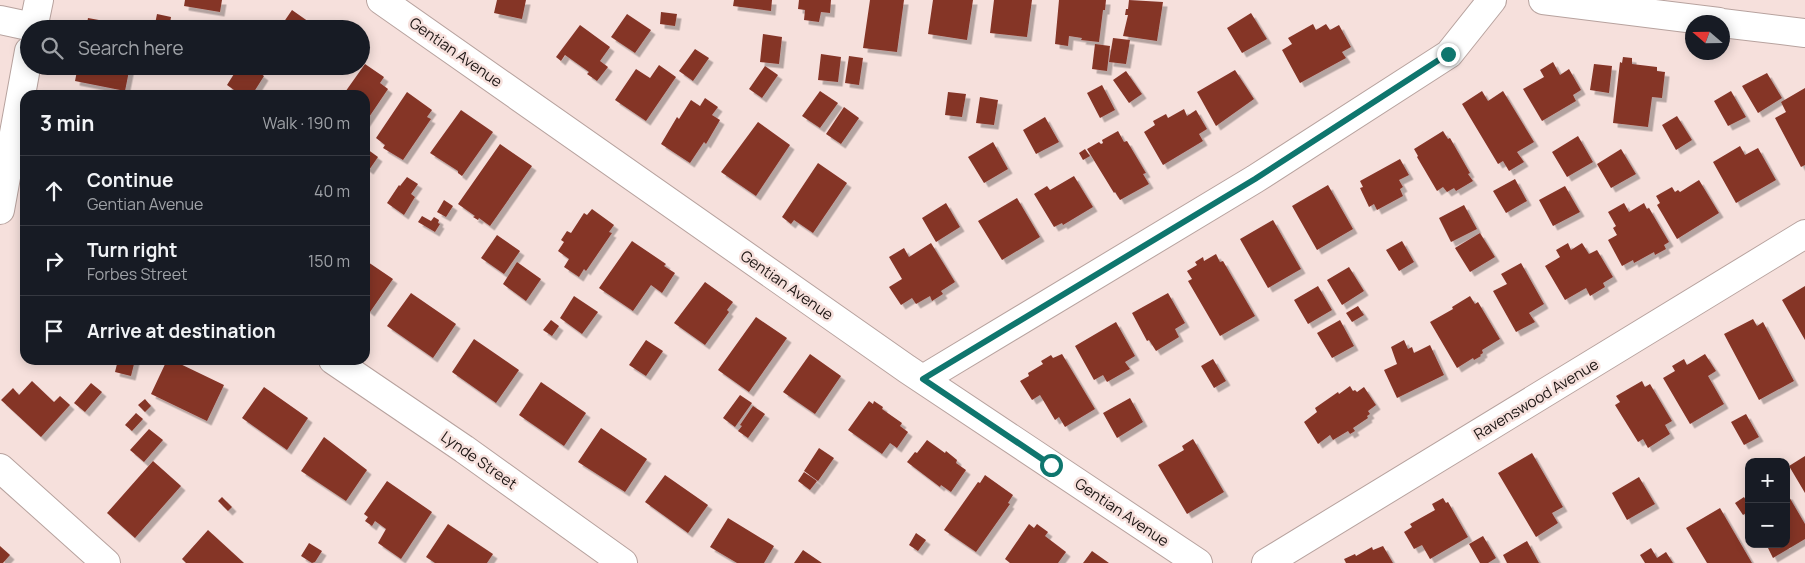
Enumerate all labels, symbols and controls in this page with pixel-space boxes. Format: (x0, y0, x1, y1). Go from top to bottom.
street label: Gentian Avenue (405, 12, 507, 92)
north arrow (1685, 15, 1730, 60)
search box (20, 20, 370, 75)
icon: search (38, 34, 66, 62)
text: Search here (78, 35, 184, 61)
route end (1437, 43, 1460, 66)
text: 3 min (40, 109, 94, 137)
text: Walk · 190 m (262, 112, 350, 134)
text: Continue (87, 167, 173, 193)
icon: ahead (40, 177, 68, 205)
text: 40 m (314, 180, 350, 202)
text: Gentian Avenue (87, 193, 203, 215)
text: Turn right (87, 237, 177, 263)
street label: Gentian Avenue (736, 245, 838, 325)
icon: right (40, 247, 68, 275)
text: 150 m (308, 250, 350, 272)
text: Forbes Street (87, 263, 187, 285)
icon: arrive (40, 317, 68, 345)
text: Arrive at destination (87, 318, 276, 344)
street label: Ravenswood Avenue (1470, 353, 1602, 445)
street label: Lynde Street (437, 426, 521, 494)
route start (1040, 454, 1063, 477)
map controls (1745, 458, 1790, 548)
button: + (1745, 458, 1790, 503)
street label: Gentian Avenue (1071, 473, 1173, 551)
button: − (1745, 503, 1790, 548)

